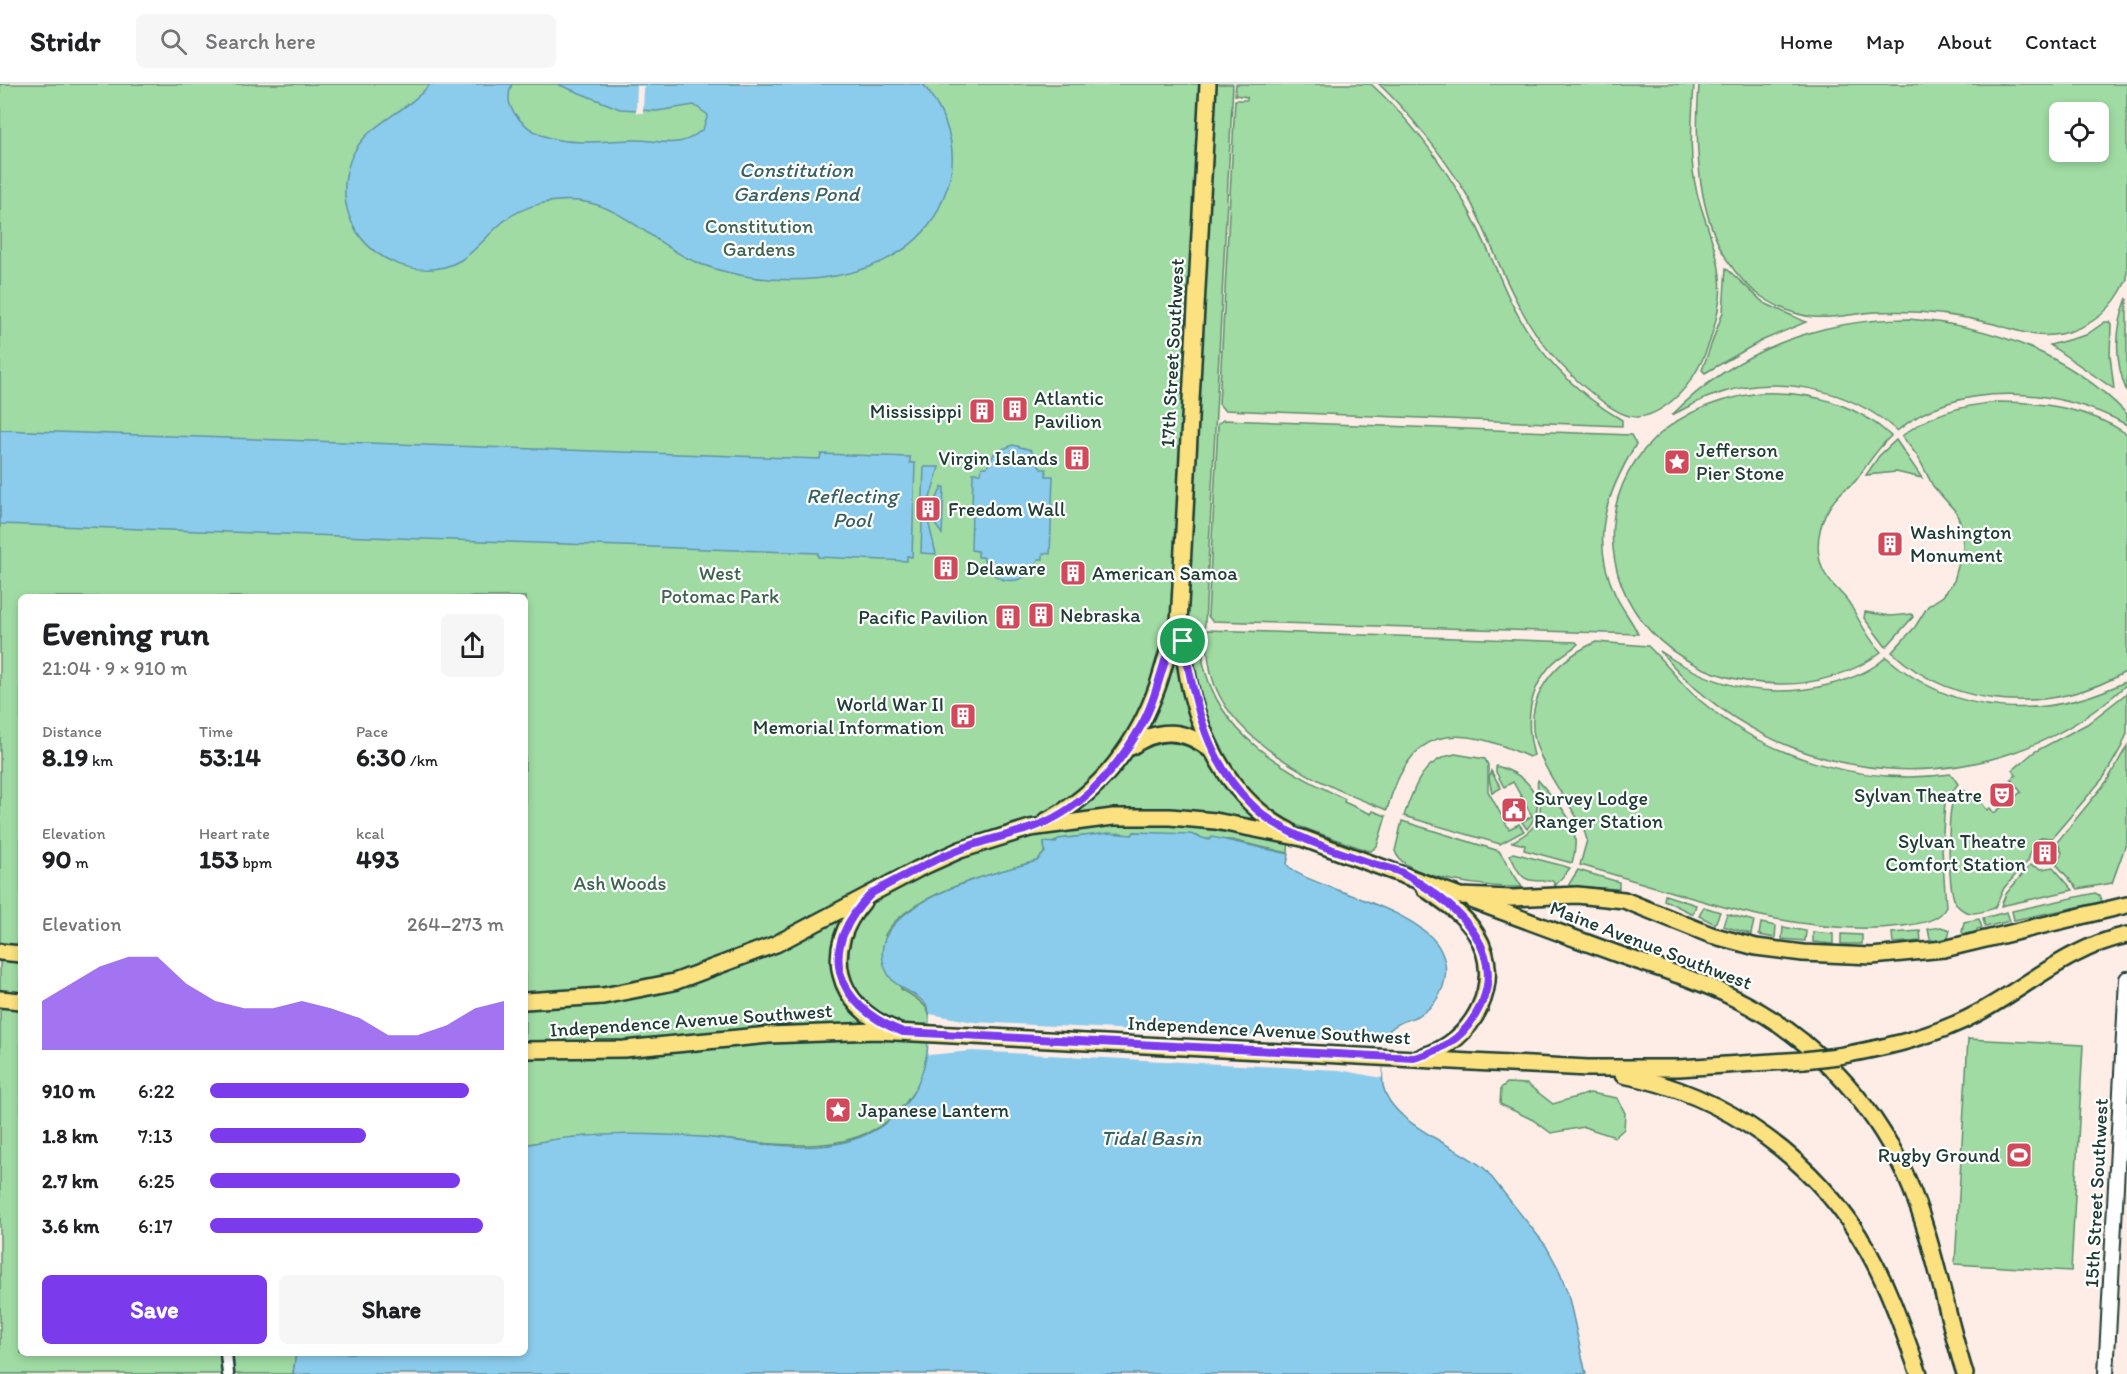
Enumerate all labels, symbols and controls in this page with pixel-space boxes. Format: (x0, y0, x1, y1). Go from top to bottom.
search box (136, 14, 556, 68)
text: Stridr (30, 24, 100, 58)
icon: search (157, 25, 190, 58)
text: Search here (205, 28, 316, 55)
text: Home (1780, 29, 1833, 54)
text: Map (1866, 29, 1905, 54)
text: About (1938, 29, 1992, 54)
text: Contact (2025, 29, 2097, 54)
map controls (2049, 102, 2109, 162)
button: locate (2049, 102, 2109, 162)
water label: Constitution Gardens Pond (733, 157, 861, 206)
park label: Constitution Gardens (705, 214, 813, 261)
street label: 17th Street Southwest (1155, 258, 1189, 448)
place label: Atlantic Pavilion (1034, 386, 1103, 433)
building icon: Atlantic Pavilion (1000, 394, 1030, 424)
building icon: Mississippi (967, 396, 997, 426)
place label: Mississippi (870, 399, 962, 423)
place label: Jefferson Pier Stone (1696, 438, 1784, 485)
building icon: Virgin Islands (1062, 443, 1092, 473)
place label: Virgin Islands (938, 446, 1058, 470)
place icon: Jefferson Pier Stone (1662, 447, 1692, 477)
water label: Reflecting Pool (806, 483, 900, 532)
building icon: Freedom Wall (913, 494, 943, 524)
place label: Freedom Wall (948, 497, 1066, 521)
place label: Washington Monument (1910, 520, 2012, 567)
building icon: Washington Monument (1875, 529, 1905, 559)
building icon: Delaware (931, 553, 961, 583)
place label: Delaware (966, 556, 1046, 580)
building icon: American Samoa (1058, 558, 1088, 588)
park label: West Potomac Park (661, 561, 779, 608)
place label: American Samoa (1092, 561, 1238, 585)
building icon: Nebraska (1026, 600, 1056, 630)
building icon: Pacific Pavilion (993, 602, 1023, 632)
place label: Nebraska (1060, 603, 1141, 627)
place label: Pacific Pavilion (858, 605, 988, 629)
text: Evening run (42, 614, 209, 653)
button: share (441, 614, 504, 677)
pin (1157, 615, 1208, 666)
icon: arrive (1166, 624, 1199, 657)
text: 21:04 · 9 × 910 m (42, 656, 187, 680)
place label: World War II Memorial Information (753, 692, 944, 739)
building icon: World War II Memorial Information (948, 701, 978, 731)
text: Distance (42, 722, 102, 741)
text: Time (199, 722, 233, 741)
text: Pace (356, 722, 388, 741)
text: 8.19 (42, 741, 88, 773)
text: 53:14 (199, 741, 261, 773)
text: 6:30 (356, 741, 406, 773)
text: km (88, 751, 113, 770)
text: /km (406, 751, 438, 770)
theatre icon: Sylvan Theatre (1987, 780, 2017, 810)
place label: Sylvan Theatre (1854, 783, 1982, 807)
place label: Survey Lodge Ranger Station (1534, 786, 1663, 833)
public building icon: Survey Lodge Ranger Station (1499, 795, 1529, 825)
text: Elevation (42, 824, 106, 843)
text: Heart rate (199, 824, 270, 843)
text: kcal (356, 824, 384, 843)
place label: Sylvan Theatre Comfort Station (1885, 829, 2026, 876)
building icon: Sylvan Theatre Comfort Station (2030, 838, 2060, 868)
text: 90 (42, 843, 72, 875)
text: 153 (199, 843, 239, 875)
text: 493 (356, 843, 399, 875)
text: m (72, 853, 89, 872)
text: bpm (239, 853, 272, 872)
park label: Ash Woods (573, 871, 667, 895)
street label: Maine Avenue Southwest (1547, 895, 1756, 995)
text: Elevation (42, 912, 121, 936)
text: 264–273 m (407, 912, 504, 936)
street label: Independence Avenue Southwest (549, 998, 834, 1042)
street label: Independence Avenue Southwest (1127, 1011, 1412, 1049)
text: 910 m (42, 1079, 95, 1103)
text: 6:22 (138, 1079, 175, 1103)
place icon: Japanese Lantern (823, 1095, 853, 1125)
street label: 15th Street Southwest (2079, 1097, 2113, 1289)
place label: Japanese Lantern (858, 1098, 1009, 1122)
text: 1.8 km (42, 1124, 98, 1148)
text: 7:13 (138, 1124, 173, 1148)
water label: Tidal Basin (1101, 1125, 1201, 1150)
sports icon: Rugby Ground (2004, 1140, 2034, 1170)
place label: Rugby Ground (1878, 1143, 2000, 1167)
text: 2.7 km (42, 1169, 98, 1193)
text: 6:25 (138, 1169, 175, 1193)
text: 3.6 km (42, 1214, 99, 1238)
text: 6:17 (138, 1214, 173, 1238)
button: Save (42, 1275, 267, 1344)
button: Share (279, 1275, 504, 1344)

